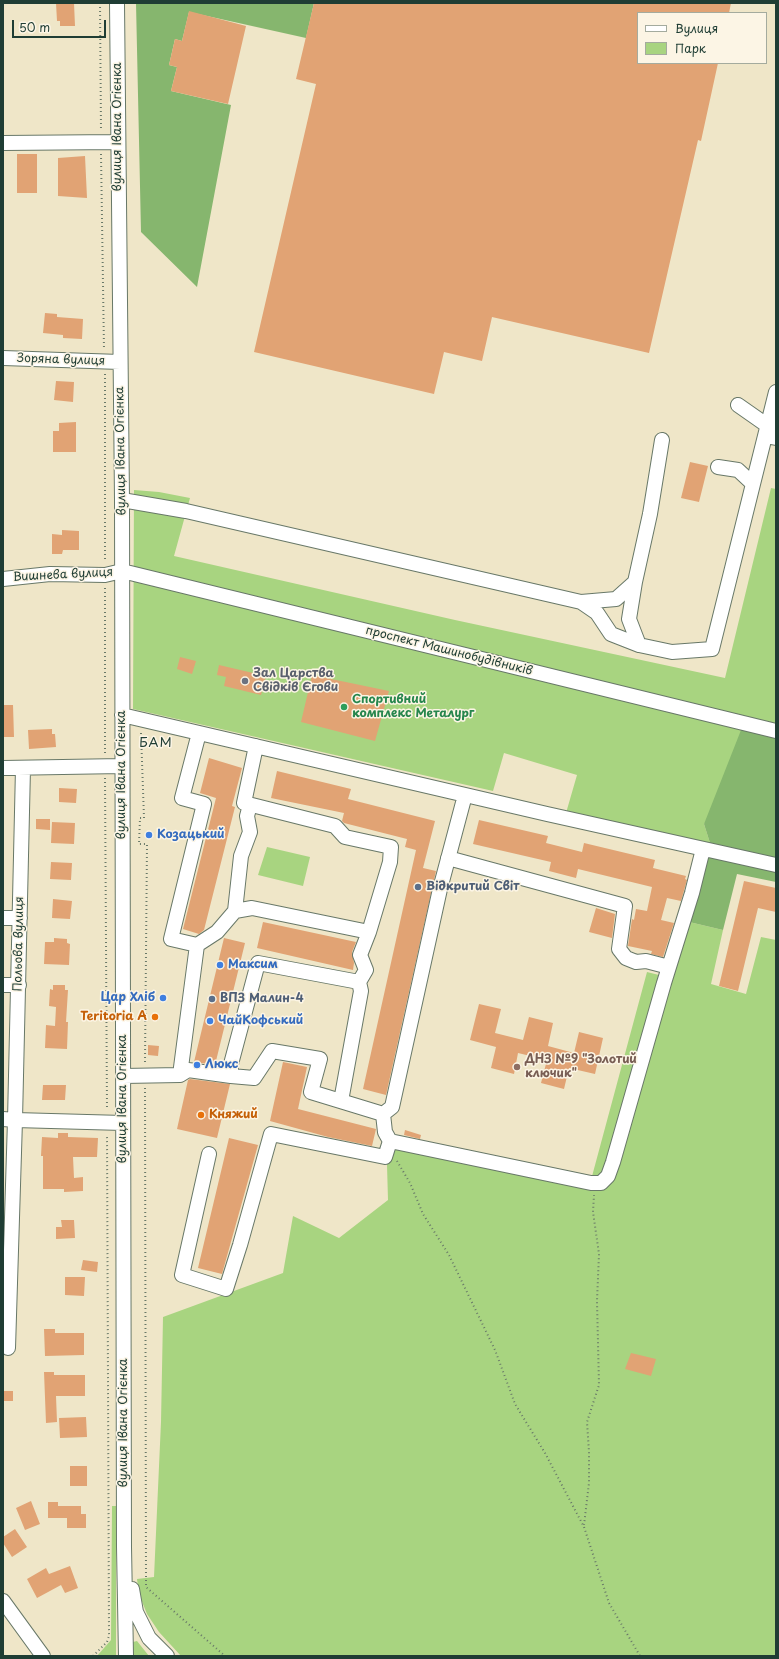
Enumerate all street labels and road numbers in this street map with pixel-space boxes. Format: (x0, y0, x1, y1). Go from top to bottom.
street label: вулиця Івана Огієнка (111, 63, 125, 191)
street label: Зоряна вулиця (17, 351, 105, 369)
street label: вулиця Івана Огієнка (113, 386, 129, 516)
street label: Вишнева вулиця (13, 565, 113, 585)
street label: проспект Машинобудівників (364, 623, 534, 679)
street label: вулиця Івана Огієнка (115, 711, 129, 839)
street label: Польова вулиця (11, 896, 27, 992)
street label: вулиця Івана Огієнка (116, 1035, 130, 1163)
street label: вулиця Івана Огієнка (117, 1359, 131, 1487)

